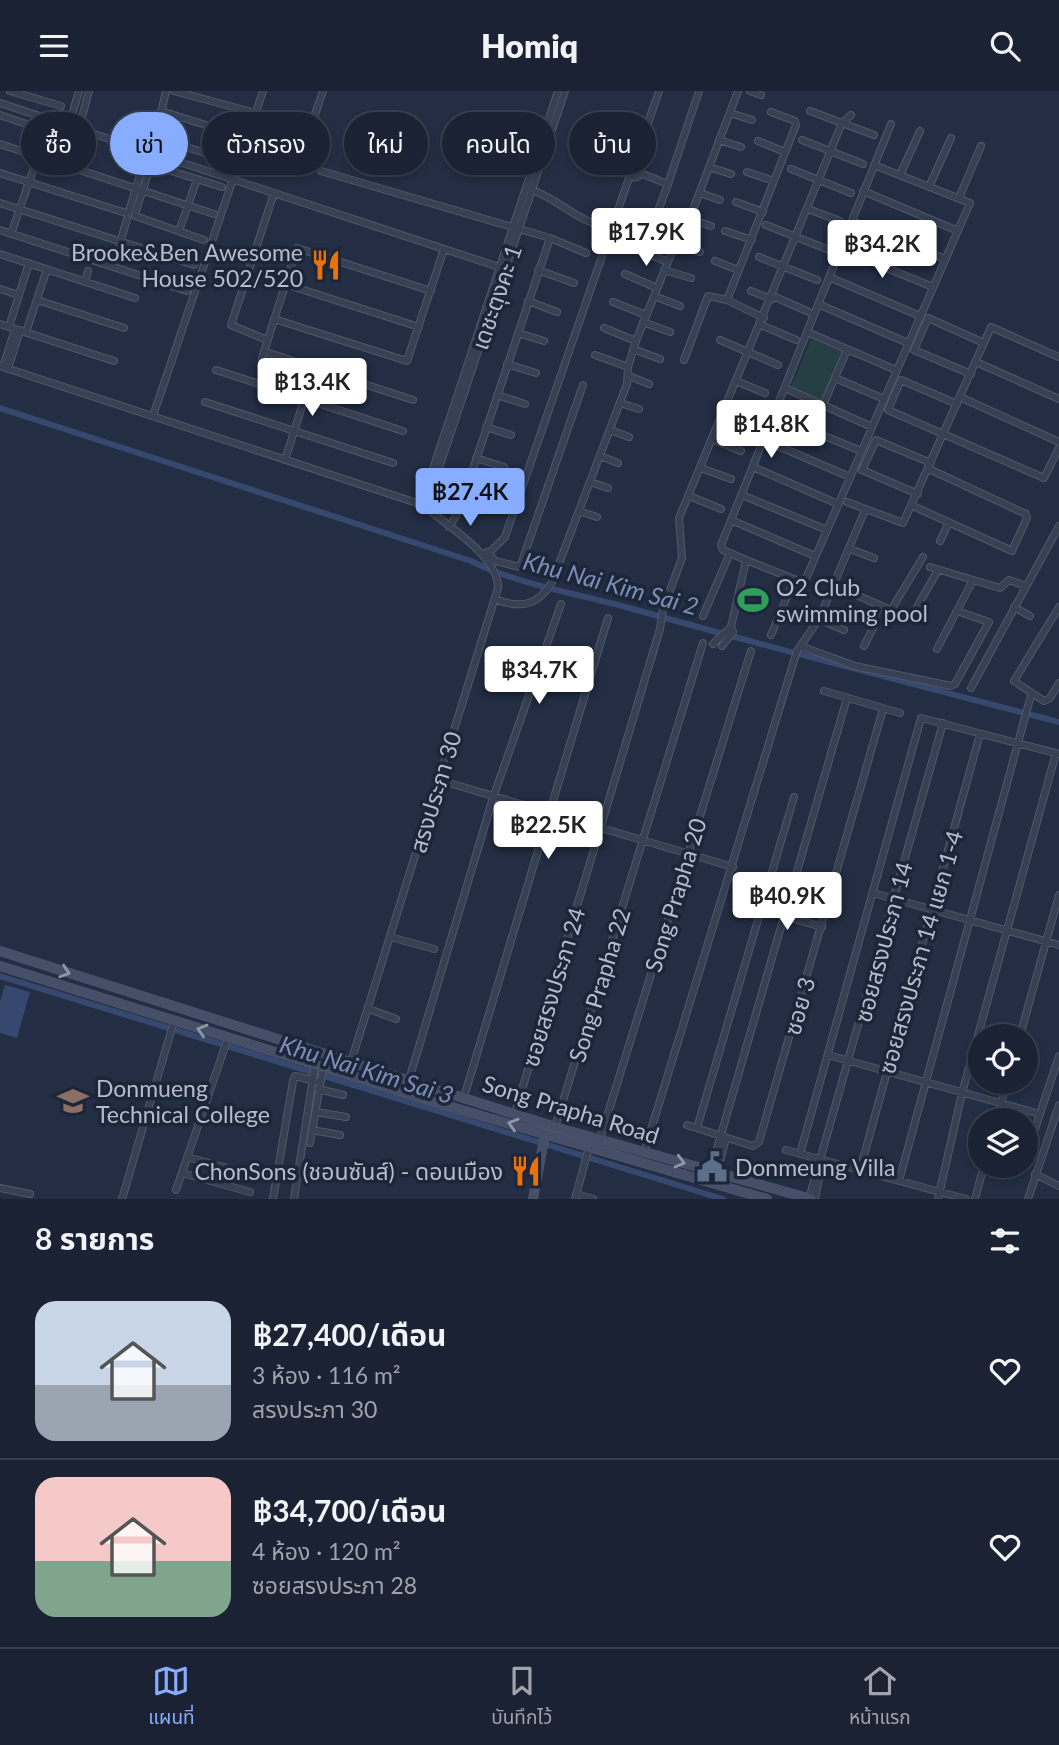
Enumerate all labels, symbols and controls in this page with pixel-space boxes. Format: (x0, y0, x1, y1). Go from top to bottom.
text: Homiq (481, 26, 578, 65)
icon: menu (35, 27, 73, 65)
icon: search (986, 27, 1024, 65)
chip: ซื้อ (21, 112, 96, 175)
chip: เช่า (110, 112, 188, 175)
chip: ตัวกรอง (202, 112, 330, 175)
chip: ใหม่ (344, 112, 428, 175)
chip: คอนโด (442, 112, 555, 175)
chip: บ้าน (569, 112, 656, 175)
pin: ฿17.9K (589, 209, 703, 268)
text: ฿17.9K (608, 217, 684, 245)
pin: ฿34.2K (825, 221, 939, 280)
text: ฿34.2K (844, 229, 920, 257)
place label: Brooke&Ben Awesome House 502/520 (71, 238, 303, 292)
street label: เดชะตุงคะ 1 (465, 241, 528, 354)
restaurant icon: Brooke&Ben Awesome House 502/520 (309, 248, 343, 282)
pin: ฿13.4K (255, 359, 369, 418)
text: ฿13.4K (274, 367, 350, 395)
pin: ฿14.8K (714, 401, 828, 460)
text: ฿14.8K (733, 409, 809, 437)
pin: ฿27.4K (413, 469, 527, 528)
text: ฿27.4K (432, 477, 508, 505)
water label: Khu Nai Kim Sai 2 (520, 546, 702, 620)
place label: O2 Club swimming pool (776, 573, 928, 627)
sports icon: O2 Club swimming pool (736, 583, 770, 617)
pin: ฿34.7K (482, 647, 596, 706)
text: ฿34.7K (501, 655, 577, 683)
street label: สรงประภา 30 (403, 728, 467, 856)
pin: ฿22.5K (491, 801, 605, 861)
text: ฿22.5K (510, 810, 586, 838)
street label: Song Prapha 20 (638, 815, 712, 975)
street label: ซอยสรงประภา 14 แยก 1-4 (872, 827, 968, 1077)
street label: ซอยสรงประภา 14 (848, 859, 918, 1025)
pin: ฿40.9K (730, 873, 844, 932)
text: ฿40.9K (749, 881, 825, 909)
street label: ซอยสรงประภา 24 (515, 904, 591, 1070)
street label: Song Prapha 22 (562, 905, 636, 1065)
one-way arrow (58, 964, 71, 978)
street label: ซอย 3 (777, 974, 821, 1038)
one-way arrow (196, 1024, 208, 1038)
map controls (968, 1024, 1038, 1178)
button: locate (968, 1024, 1038, 1094)
water label: Khu Nai Kim Sai 3 (277, 1029, 457, 1109)
street label: Song Prapha Road (479, 1069, 663, 1149)
place label: Donmueng Technical College (96, 1074, 270, 1128)
school or university icon: Donmueng Technical College (56, 1084, 90, 1118)
button: layers (968, 1108, 1038, 1178)
one-way arrow (508, 1118, 520, 1132)
public building icon: Donmeung Villa (695, 1150, 729, 1184)
place label: Donmeung Villa (735, 1153, 895, 1181)
restaurant icon: ChonSons (ชอนซันส์) - ดอนเมือง (509, 1154, 543, 1188)
one-way arrow (674, 1154, 686, 1169)
place label: ChonSons (ชอนซันส์) - ดอนเมือง (194, 1157, 503, 1185)
text: 8 รายการ (35, 1220, 154, 1256)
icon: filters (986, 1222, 1024, 1260)
text: ฿27,400/เดือน (252, 1316, 446, 1352)
icon: home (91, 1329, 175, 1413)
icon: heart (986, 1352, 1024, 1390)
text: 3 ห้อง · 116 m² (252, 1361, 401, 1389)
text: สรงประภา 30 (252, 1395, 377, 1423)
text: ฿34,700/เดือน (252, 1492, 446, 1528)
icon: home (91, 1505, 175, 1589)
icon: heart (986, 1528, 1024, 1566)
text: 4 ห้อง · 120 m² (252, 1537, 401, 1565)
text: ซอยสรงประภา 28 (252, 1571, 417, 1599)
tab: แผนที่ (148, 1662, 195, 1733)
tab: บันทึกไว้ (491, 1662, 552, 1733)
tab: หน้าแรก (849, 1662, 911, 1733)

